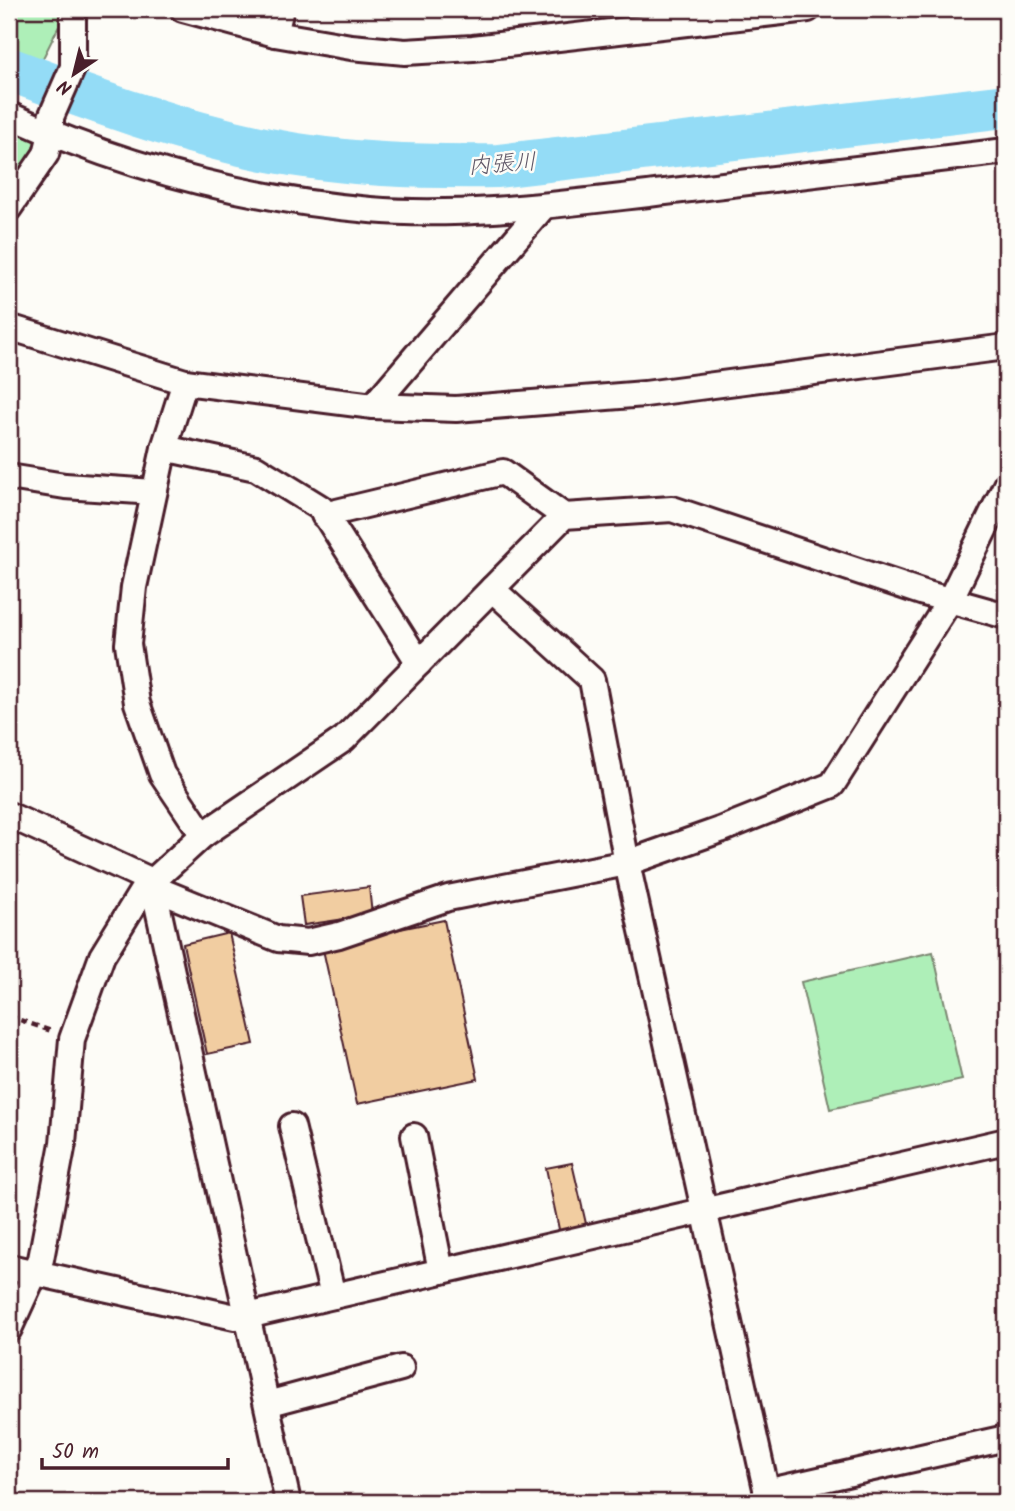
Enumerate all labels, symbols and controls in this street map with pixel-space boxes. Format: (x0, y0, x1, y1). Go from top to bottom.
north arrow (38, 38, 108, 108)
text: N (52, 71, 79, 102)
water label: 内張川 (466, 145, 538, 185)
scale bar (42, 1427, 228, 1471)
text: 50 m (52, 1436, 99, 1469)

